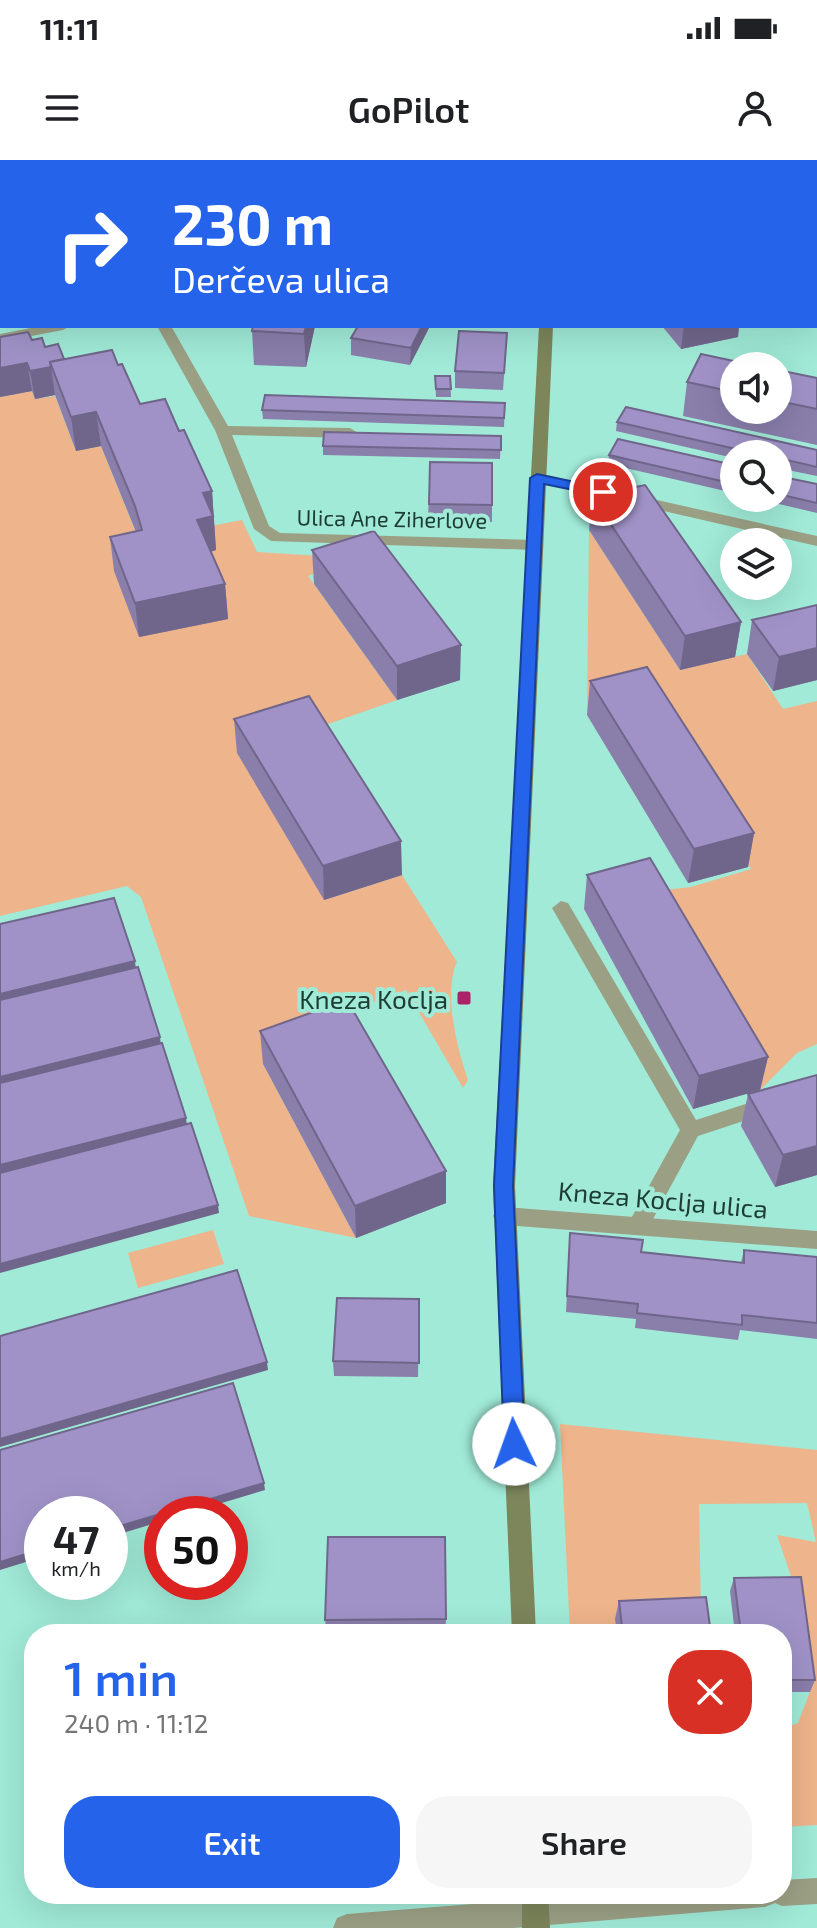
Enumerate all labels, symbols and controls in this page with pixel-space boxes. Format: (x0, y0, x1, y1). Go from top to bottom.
text: 11:11 (40, 10, 100, 46)
icon: menu (40, 86, 84, 130)
icon: person (733, 86, 777, 130)
text: GoPilot (348, 87, 469, 130)
text: 230 m (172, 189, 333, 256)
icon: right (40, 192, 144, 296)
text: Derčeva ulica (172, 257, 390, 300)
map controls (720, 352, 792, 600)
button: sound (720, 352, 792, 424)
button: search (720, 440, 792, 512)
pin (569, 458, 637, 526)
icon: arrive (581, 470, 625, 514)
street label: Ulica Ane Ziherlove (296, 503, 488, 533)
button: layers (720, 528, 792, 600)
place label: Kneza Koclja (299, 983, 448, 1014)
marker: Kneza Koclja (455, 989, 473, 1007)
street label: Kneza Koclja ulica (557, 1174, 769, 1224)
position arrow (472, 1402, 556, 1486)
speed limit sign: 50 (144, 1496, 248, 1600)
text: 47 (53, 1514, 99, 1562)
text: km/h (51, 1556, 101, 1580)
text: 1 min (64, 1648, 178, 1706)
button: close (668, 1650, 752, 1734)
text: 240 m · 11:12 (64, 1707, 208, 1738)
button: Exit (64, 1796, 400, 1888)
button: Share (416, 1796, 752, 1888)

